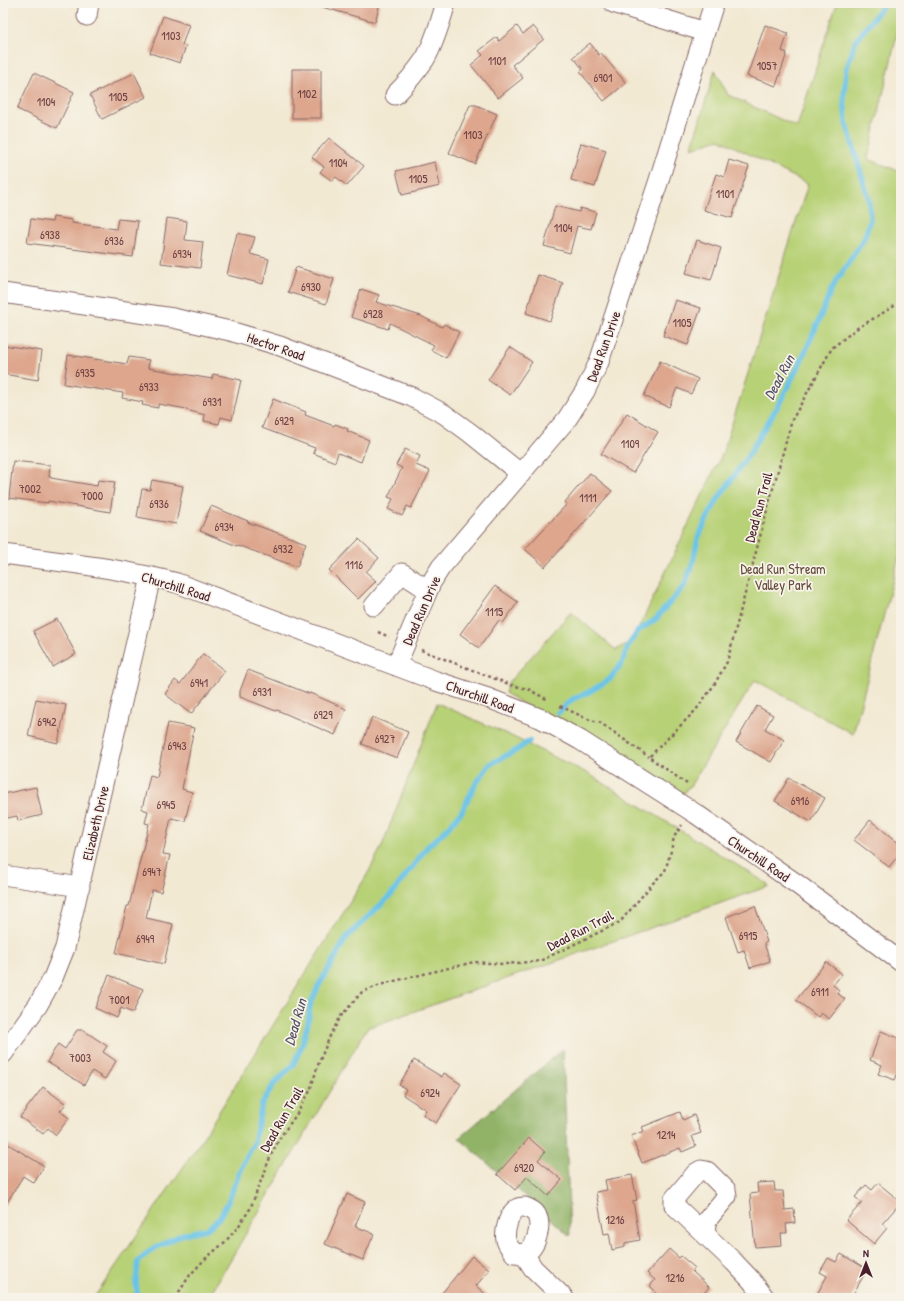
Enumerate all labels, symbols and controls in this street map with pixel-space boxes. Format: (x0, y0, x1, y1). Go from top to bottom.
house number: 1103 (161, 27, 181, 44)
house number: 1101 (488, 52, 506, 69)
house number: 1057 (757, 57, 777, 74)
house number: 6901 (594, 69, 612, 86)
house number: 1102 (297, 85, 317, 102)
house number: 1105 (108, 88, 128, 105)
house number: 1104 (37, 93, 56, 110)
house number: 1103 (463, 126, 483, 143)
house number: 1104 (329, 154, 348, 171)
house number: 1105 (408, 170, 428, 187)
house number: 1101 (716, 185, 734, 202)
house number: 1104 (554, 219, 573, 236)
house number: 6938 (40, 226, 60, 243)
house number: 6936 (104, 232, 124, 249)
house number: 6934 (172, 245, 192, 262)
house number: 6930 (301, 278, 321, 295)
house number: 6928 (363, 305, 383, 322)
street label: Dead Run Drive (581, 307, 625, 384)
house number: 1105 (672, 314, 692, 331)
street label: Hector Road (245, 327, 308, 365)
water label: Dead Run (758, 350, 800, 403)
house number: 6935 (75, 364, 95, 381)
house number: 6933 (139, 378, 159, 395)
house number: 6931 (203, 393, 221, 410)
house number: 6929 (274, 412, 294, 429)
house number: 1109 (621, 435, 640, 452)
street label: Dead Run Trail (739, 469, 777, 544)
house number: 7002 (19, 480, 42, 497)
house number: 7000 (81, 487, 103, 504)
house number: 1111 (579, 489, 597, 506)
house number: 6936 (149, 495, 169, 512)
house number: 6934 (214, 518, 234, 535)
house number: 6932 (273, 540, 293, 557)
house number: 1116 (345, 556, 363, 573)
park label: Dead Run Stream Valley Park (740, 559, 826, 595)
street label: Churchill Road (139, 567, 213, 606)
street label: Dead Run Drive (397, 572, 445, 648)
house number: 1115 (485, 603, 503, 620)
house number: 6941 (190, 674, 208, 691)
street label: Churchill Road (443, 675, 517, 717)
house number: 6931 (253, 683, 271, 700)
house number: 6929 (313, 706, 333, 723)
house number: 6942 (37, 713, 57, 730)
house number: 6927 (375, 730, 395, 747)
house number: 6943 (167, 737, 187, 754)
street label: Elizabeth Drive (77, 783, 113, 862)
house number: 6916 (791, 792, 809, 809)
house number: 6945 (157, 796, 175, 813)
street label: Churchill Road (724, 830, 794, 886)
house number: 6947 (142, 863, 162, 880)
street label: Dead Run Trail (544, 905, 617, 955)
house number: 6915 (739, 927, 757, 944)
house number: 6949 (136, 930, 155, 947)
house number: 6911 (811, 983, 829, 1000)
house number: 7001 (108, 991, 130, 1008)
water label: Dead Run (278, 995, 312, 1048)
house number: 7003 (69, 1049, 91, 1066)
street label: Dead Run Trail (255, 1083, 307, 1155)
house number: 6924 (420, 1084, 440, 1101)
house number: 1214 (657, 1126, 676, 1143)
house number: 6920 (514, 1159, 534, 1176)
house number: 1216 (605, 1211, 625, 1228)
north arrow (846, 1243, 886, 1283)
text: N (863, 1246, 869, 1260)
house number: 1216 (665, 1269, 685, 1286)

